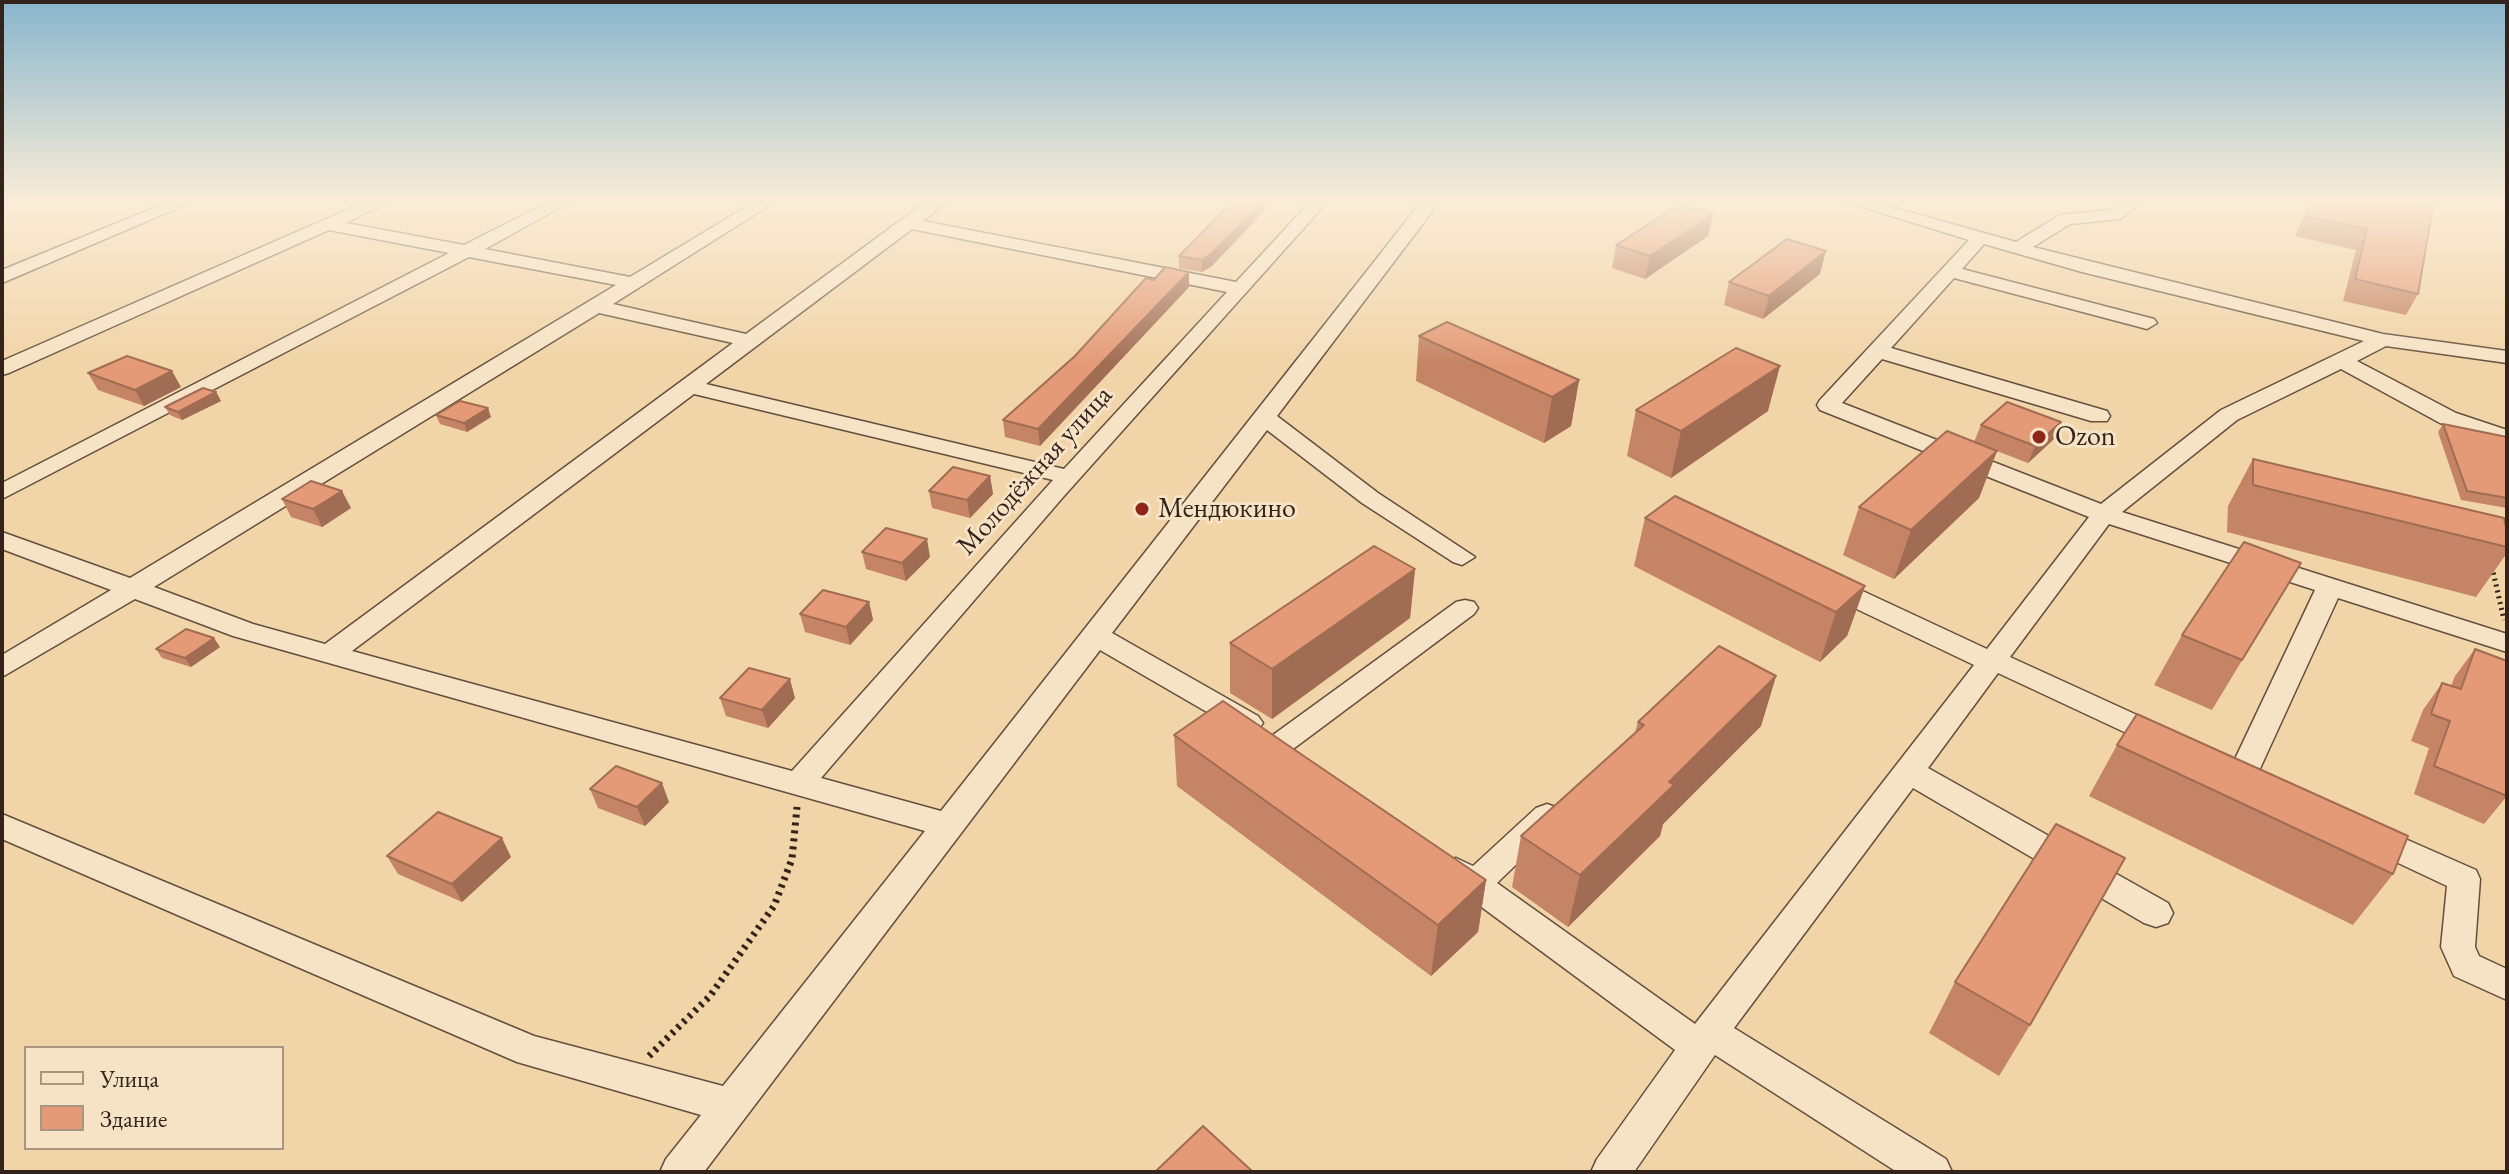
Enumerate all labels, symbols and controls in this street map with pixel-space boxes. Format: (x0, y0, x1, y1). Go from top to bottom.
street label: Молодёжная улица (950, 379, 1120, 563)
place label: Ozon (2055, 420, 2116, 454)
marker: Ozon (2030, 428, 2048, 446)
place label: Мендюкино (1158, 492, 1296, 526)
marker: Мендюкино (1133, 500, 1151, 518)
legend (24, 1046, 284, 1150)
text: Улица (100, 1063, 159, 1094)
text: Здание (100, 1103, 167, 1134)

